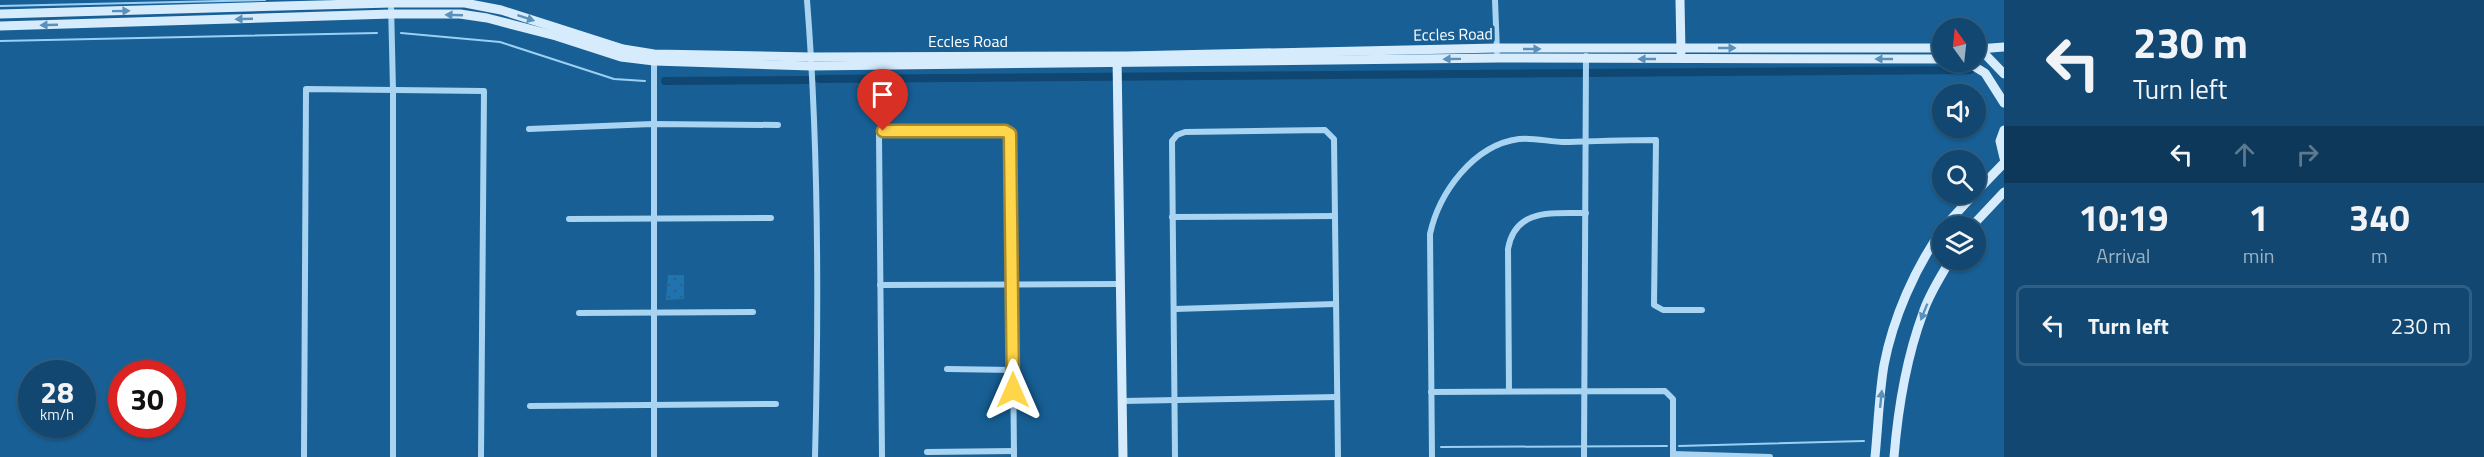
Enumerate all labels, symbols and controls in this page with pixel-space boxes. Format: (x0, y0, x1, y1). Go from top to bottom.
one-way arrow (112, 6, 131, 16)
one-way arrow (445, 10, 464, 19)
text: 230 m (2133, 10, 2248, 74)
one-way arrow (234, 14, 253, 24)
one-way arrow (517, 14, 535, 23)
north arrow (1932, 18, 1986, 72)
map controls (1932, 18, 1986, 270)
one-way arrow (39, 20, 58, 29)
street label: Eccles Road (1413, 21, 1493, 47)
icon: left (2034, 24, 2112, 102)
street label: Eccles Road (928, 29, 1008, 53)
one-way arrow (1718, 43, 1737, 53)
one-way arrow (1523, 44, 1542, 54)
one-way arrow (1443, 54, 1462, 64)
one-way arrow (1638, 54, 1657, 64)
one-way arrow (1875, 54, 1894, 64)
text: Turn left (2133, 68, 2227, 109)
pin (857, 69, 908, 131)
icon: arrive (866, 78, 899, 111)
button: sound (1932, 84, 1986, 138)
icon: left (2165, 138, 2198, 171)
icon: ahead (2228, 138, 2261, 171)
icon: right (2291, 138, 2324, 171)
button: search (1932, 150, 1986, 204)
text: 10:19 (2078, 190, 2168, 245)
text: 1 (2249, 190, 2269, 245)
text: 340 (2349, 190, 2410, 245)
button: layers (1932, 216, 1986, 270)
text: Arrival (2096, 240, 2151, 271)
text: min (2243, 240, 2275, 271)
text: m (2371, 240, 2388, 271)
one-way arrow (1919, 303, 1928, 321)
icon: left (2037, 309, 2070, 342)
text: Turn left (2088, 309, 2169, 343)
text: 230 m (2391, 309, 2451, 343)
position arrow (981, 358, 1045, 422)
speed limit sign: 30 (108, 360, 186, 438)
text: 28 (40, 369, 74, 415)
one-way arrow (1876, 389, 1886, 408)
text: km/h (40, 403, 74, 426)

